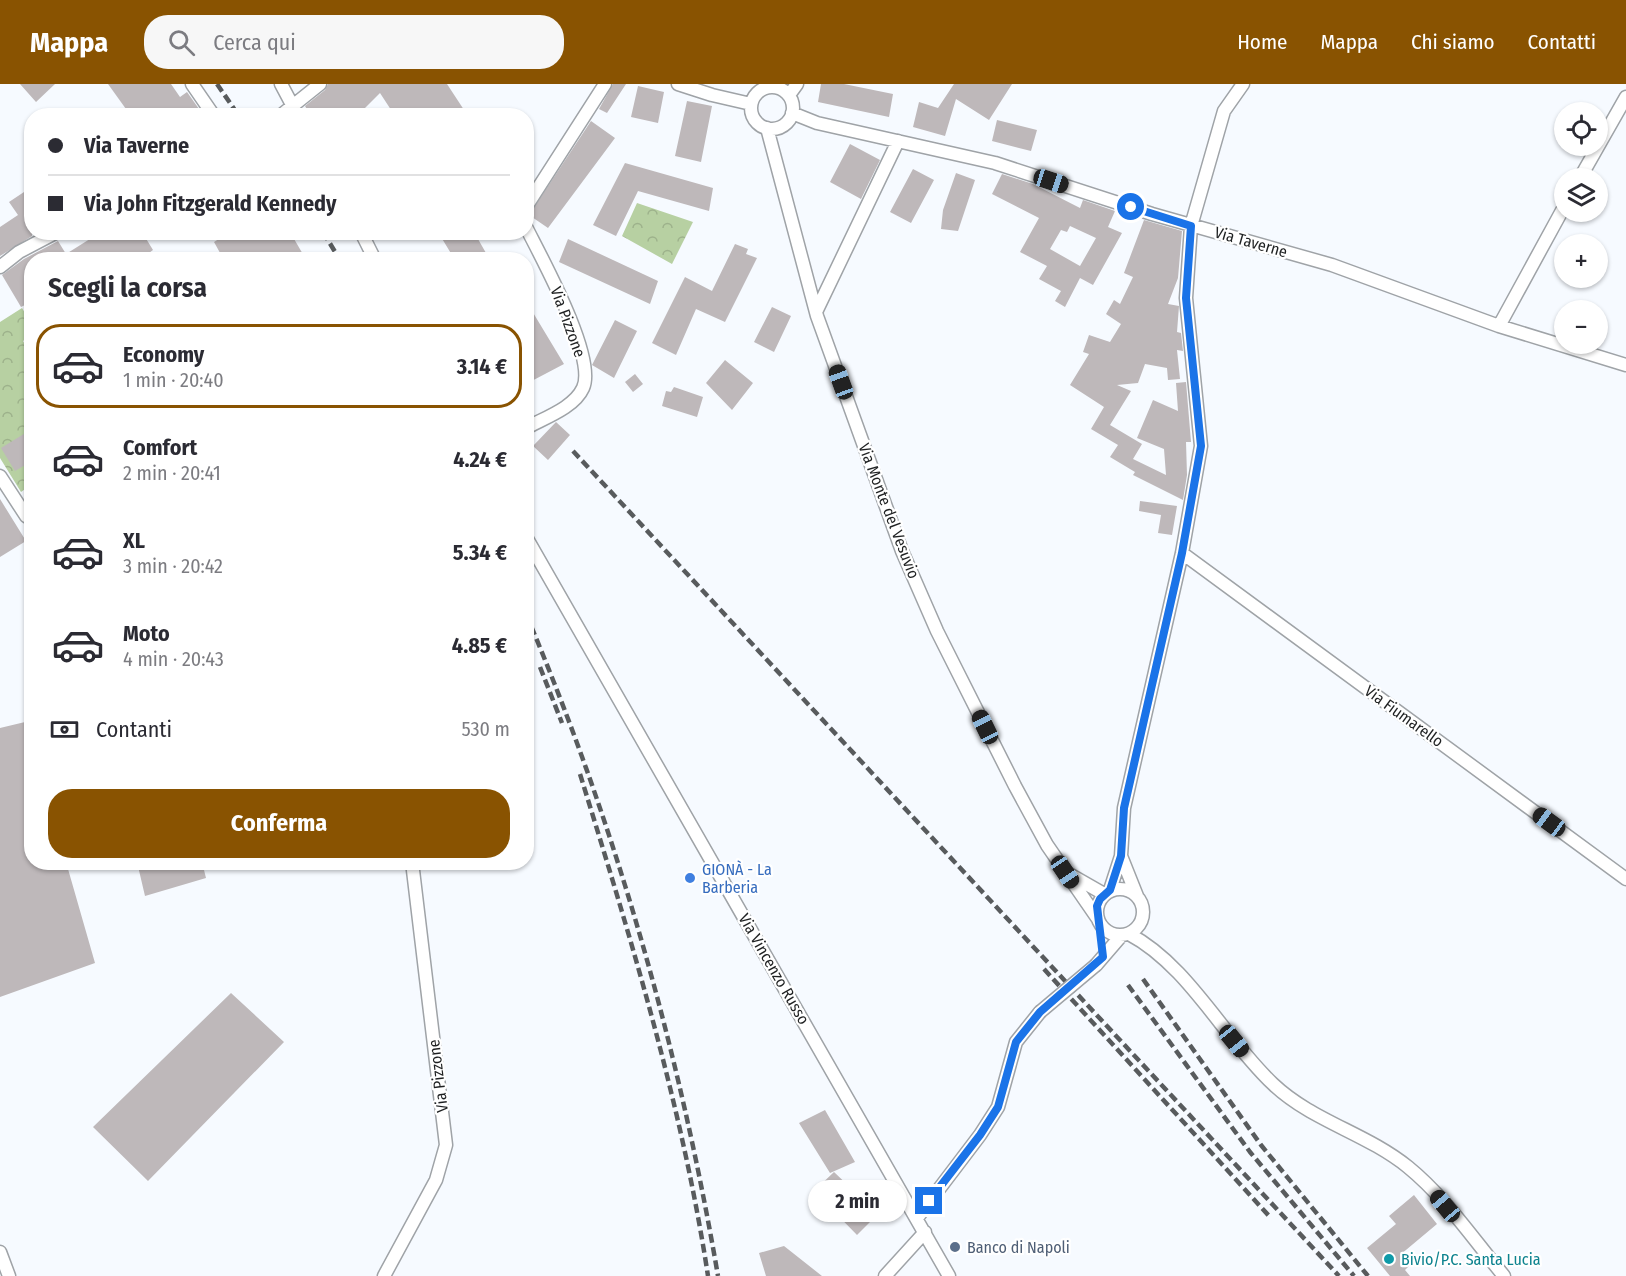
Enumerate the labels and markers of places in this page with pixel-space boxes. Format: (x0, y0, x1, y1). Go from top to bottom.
place label: GIONÀ - La Barberia (702, 860, 772, 897)
marker: GIONÀ - La Barberia (683, 871, 697, 885)
place label: Banco di Napoli (967, 1238, 1070, 1257)
marker: Banco di Napoli (948, 1240, 962, 1254)
place label: Bivio/P.C. Santa Lucia (1401, 1250, 1541, 1269)
marker: Bivio/P.C. Santa Lucia (1382, 1252, 1396, 1266)

